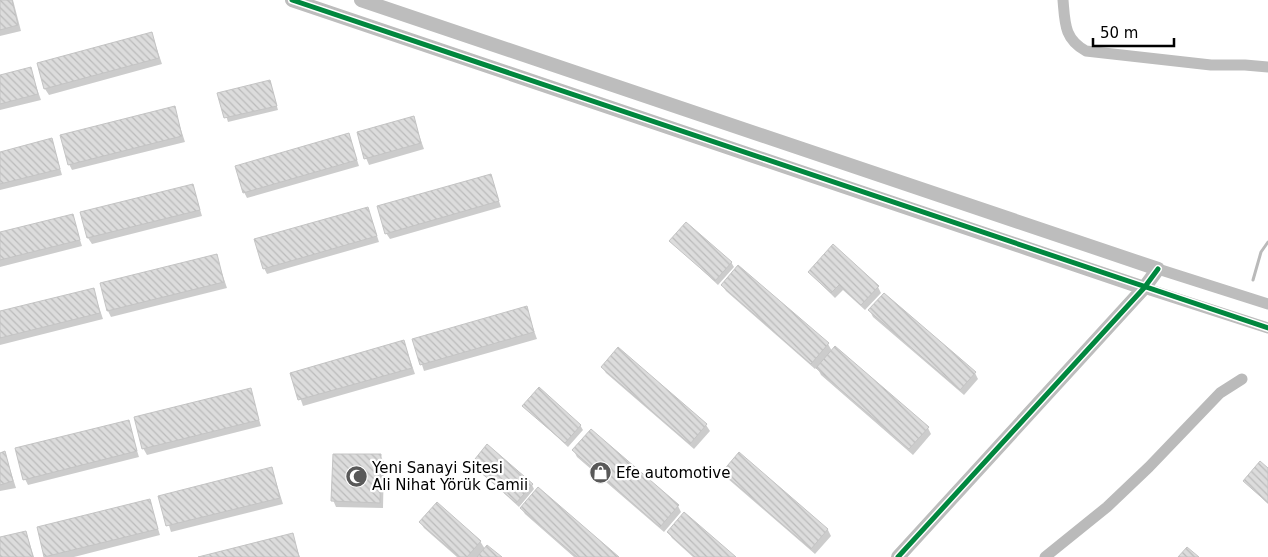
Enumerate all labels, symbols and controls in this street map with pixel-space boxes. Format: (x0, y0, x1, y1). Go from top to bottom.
scale bar (1093, 15, 1174, 47)
text: 50 m (1100, 24, 1138, 42)
place label: Yeni Sanayi Sitesi Ali Nihat Yörük Camii (371, 459, 528, 494)
shop icon: Efe automotive (588, 461, 612, 485)
place label: Efe automotive (616, 464, 730, 482)
mosque icon: Yeni Sanayi Sitesi Ali Nihat Yörük Camii (344, 465, 368, 489)

